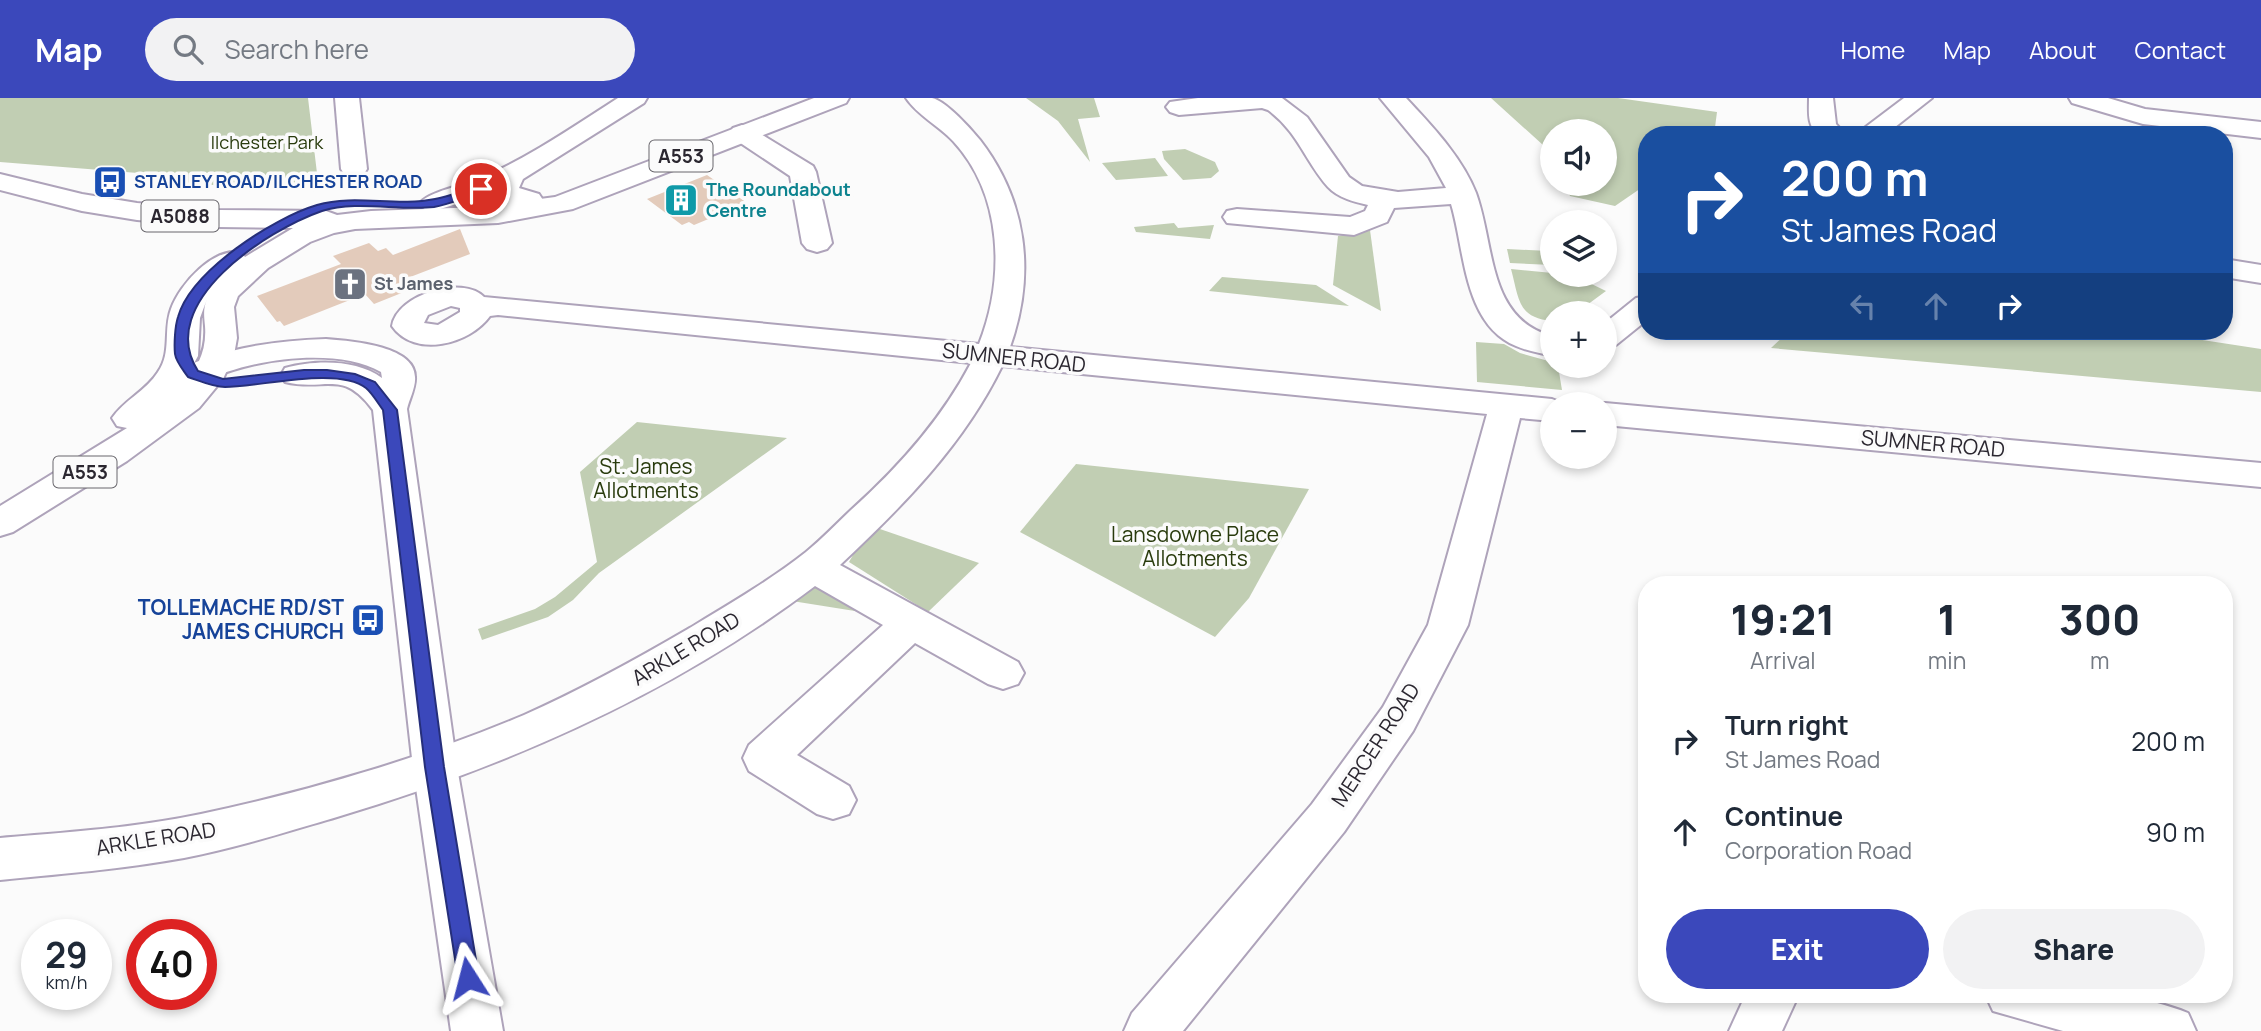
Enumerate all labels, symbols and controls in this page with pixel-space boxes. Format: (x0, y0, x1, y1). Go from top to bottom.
search box (145, 18, 635, 81)
text: Map (35, 27, 103, 72)
icon: search (169, 30, 207, 68)
text: Search here (225, 31, 369, 67)
text: Home (1840, 33, 1905, 66)
text: Map (1943, 33, 1991, 66)
text: About (2029, 33, 2097, 66)
text: Contact (2135, 33, 2226, 66)
map controls (1540, 119, 1617, 469)
button: sound (1540, 119, 1617, 196)
park label: Ilchester Park (211, 130, 324, 154)
road number: A553 (650, 141, 712, 172)
text: 200 m (1781, 144, 1929, 211)
icon: right (1666, 154, 1757, 245)
pin (451, 159, 511, 219)
bus stop icon: STANLEY ROAD/ILCHESTER ROAD (91, 163, 129, 201)
place label: STANLEY ROAD/ILCHESTER ROAD (134, 169, 423, 193)
icon: arrive (462, 170, 500, 208)
place label: The Roundabout Centre (706, 177, 851, 222)
building icon: The Roundabout Centre (662, 181, 700, 219)
road number: A5088 (142, 200, 218, 232)
text: St James Road (1781, 208, 1997, 252)
button: layers (1540, 210, 1617, 287)
church icon: St James (331, 265, 369, 303)
place label: St James (374, 271, 453, 295)
icon: left (1844, 287, 1882, 325)
icon: ahead (1917, 287, 1955, 325)
icon: right (1990, 287, 2028, 325)
button: + (1540, 301, 1617, 378)
street label: SUMNER ROAD (941, 336, 1087, 378)
button: − (1540, 392, 1617, 469)
street label: SUMNER ROAD (1860, 423, 2006, 463)
park label: St. James Allotments (593, 452, 699, 504)
road number: A553 (54, 456, 116, 488)
park label: Lansdowne Place Allotments (1111, 520, 1279, 572)
text: 19:21 (1731, 590, 1835, 648)
text: 1 (1938, 590, 1957, 648)
text: 300 (2059, 590, 2140, 648)
place label: TOLLEMACHE RD/ST JAMES CHURCH (138, 593, 344, 645)
bus stop icon: TOLLEMACHE RD/ST JAMES CHURCH (349, 601, 387, 639)
street label: ARKLE ROAD (626, 605, 745, 691)
text: Arrival (1750, 644, 1816, 676)
text: min (1928, 644, 1966, 676)
text: m (2090, 644, 2109, 676)
street label: MERCER ROAD (1325, 677, 1426, 812)
text: Turn right (1725, 707, 1849, 743)
icon: right (1666, 722, 1704, 760)
text: 200 m (2131, 723, 2205, 759)
text: St James Road (1725, 743, 1880, 775)
text: Continue (1725, 798, 1843, 834)
icon: ahead (1666, 813, 1704, 851)
text: 90 m (2146, 814, 2205, 850)
street label: ARKLE ROAD (94, 815, 218, 861)
text: Corporation Road (1725, 834, 1912, 866)
button: Exit (1666, 909, 1929, 989)
button: Share (1943, 909, 2205, 989)
speed limit sign: 40 (126, 919, 217, 1010)
text: 29 (45, 931, 88, 979)
position arrow (431, 941, 505, 1015)
text: km/h (46, 970, 87, 994)

